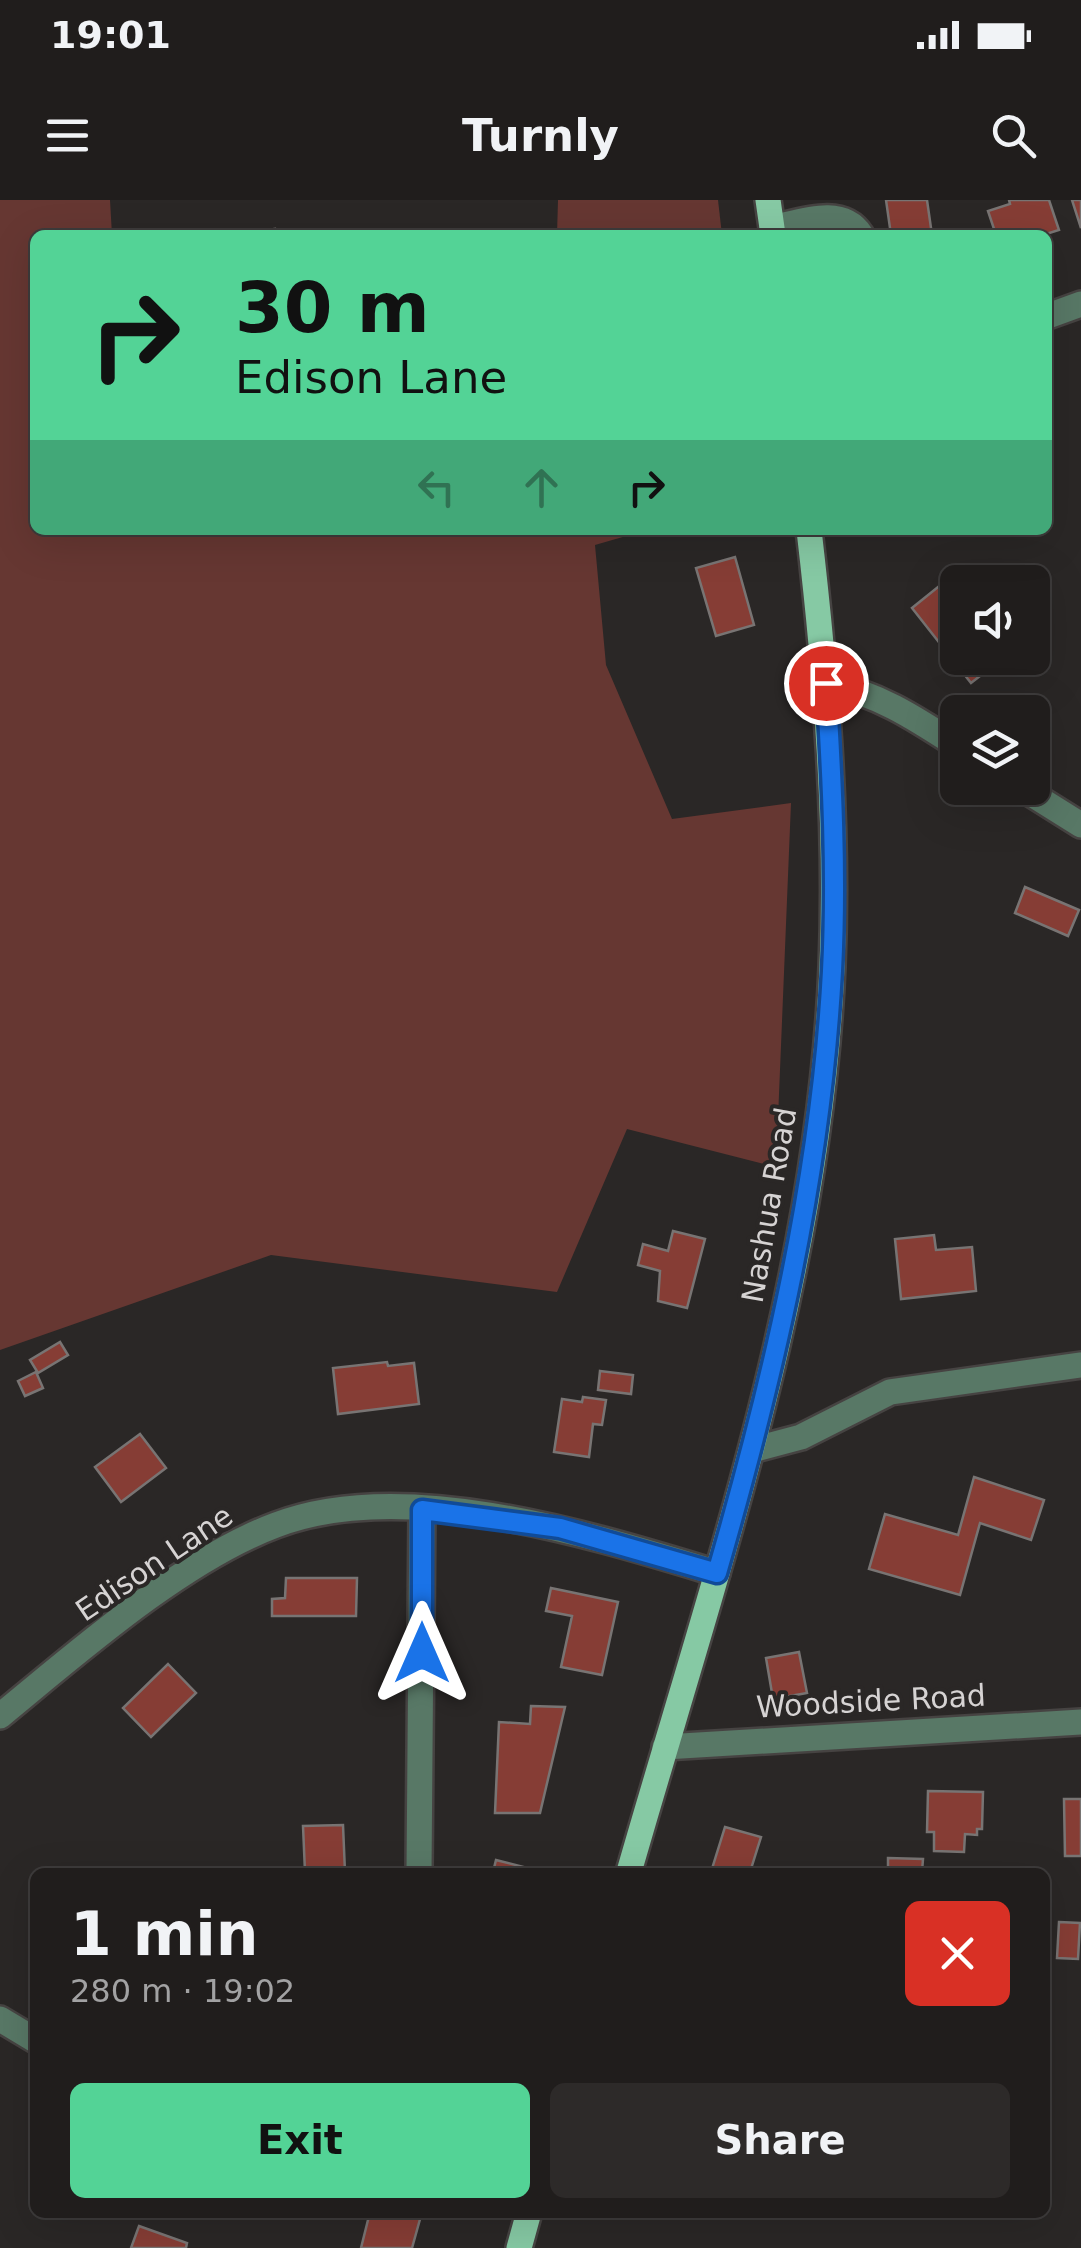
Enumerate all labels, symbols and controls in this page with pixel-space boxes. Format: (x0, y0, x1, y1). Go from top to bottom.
text: 19:01 (50, 13, 171, 57)
icon: menu (40, 108, 95, 163)
icon: search (986, 108, 1041, 163)
text: Turnly (462, 109, 619, 162)
text: 30 m (235, 267, 430, 349)
icon: right (70, 270, 200, 400)
text: Edison Lane (235, 351, 507, 404)
icon: left (409, 460, 464, 515)
icon: ahead (514, 460, 569, 515)
icon: right (619, 460, 674, 515)
map controls (940, 565, 1050, 805)
button: sound (940, 565, 1050, 675)
pin (784, 641, 869, 726)
icon: arrive (799, 656, 854, 711)
button: layers (940, 695, 1050, 805)
street label: Nashua Road (735, 1105, 803, 1305)
street label: Edison Lane (69, 1498, 239, 1628)
position arrow (370, 1601, 474, 1705)
street label: Woodside Road (755, 1678, 987, 1724)
text: 1 min (70, 1899, 258, 1969)
button: close (905, 1901, 1010, 2006)
text: 280 m · 19:02 (70, 1972, 295, 2010)
button: Exit (70, 2083, 530, 2198)
button: Share (550, 2083, 1010, 2198)

